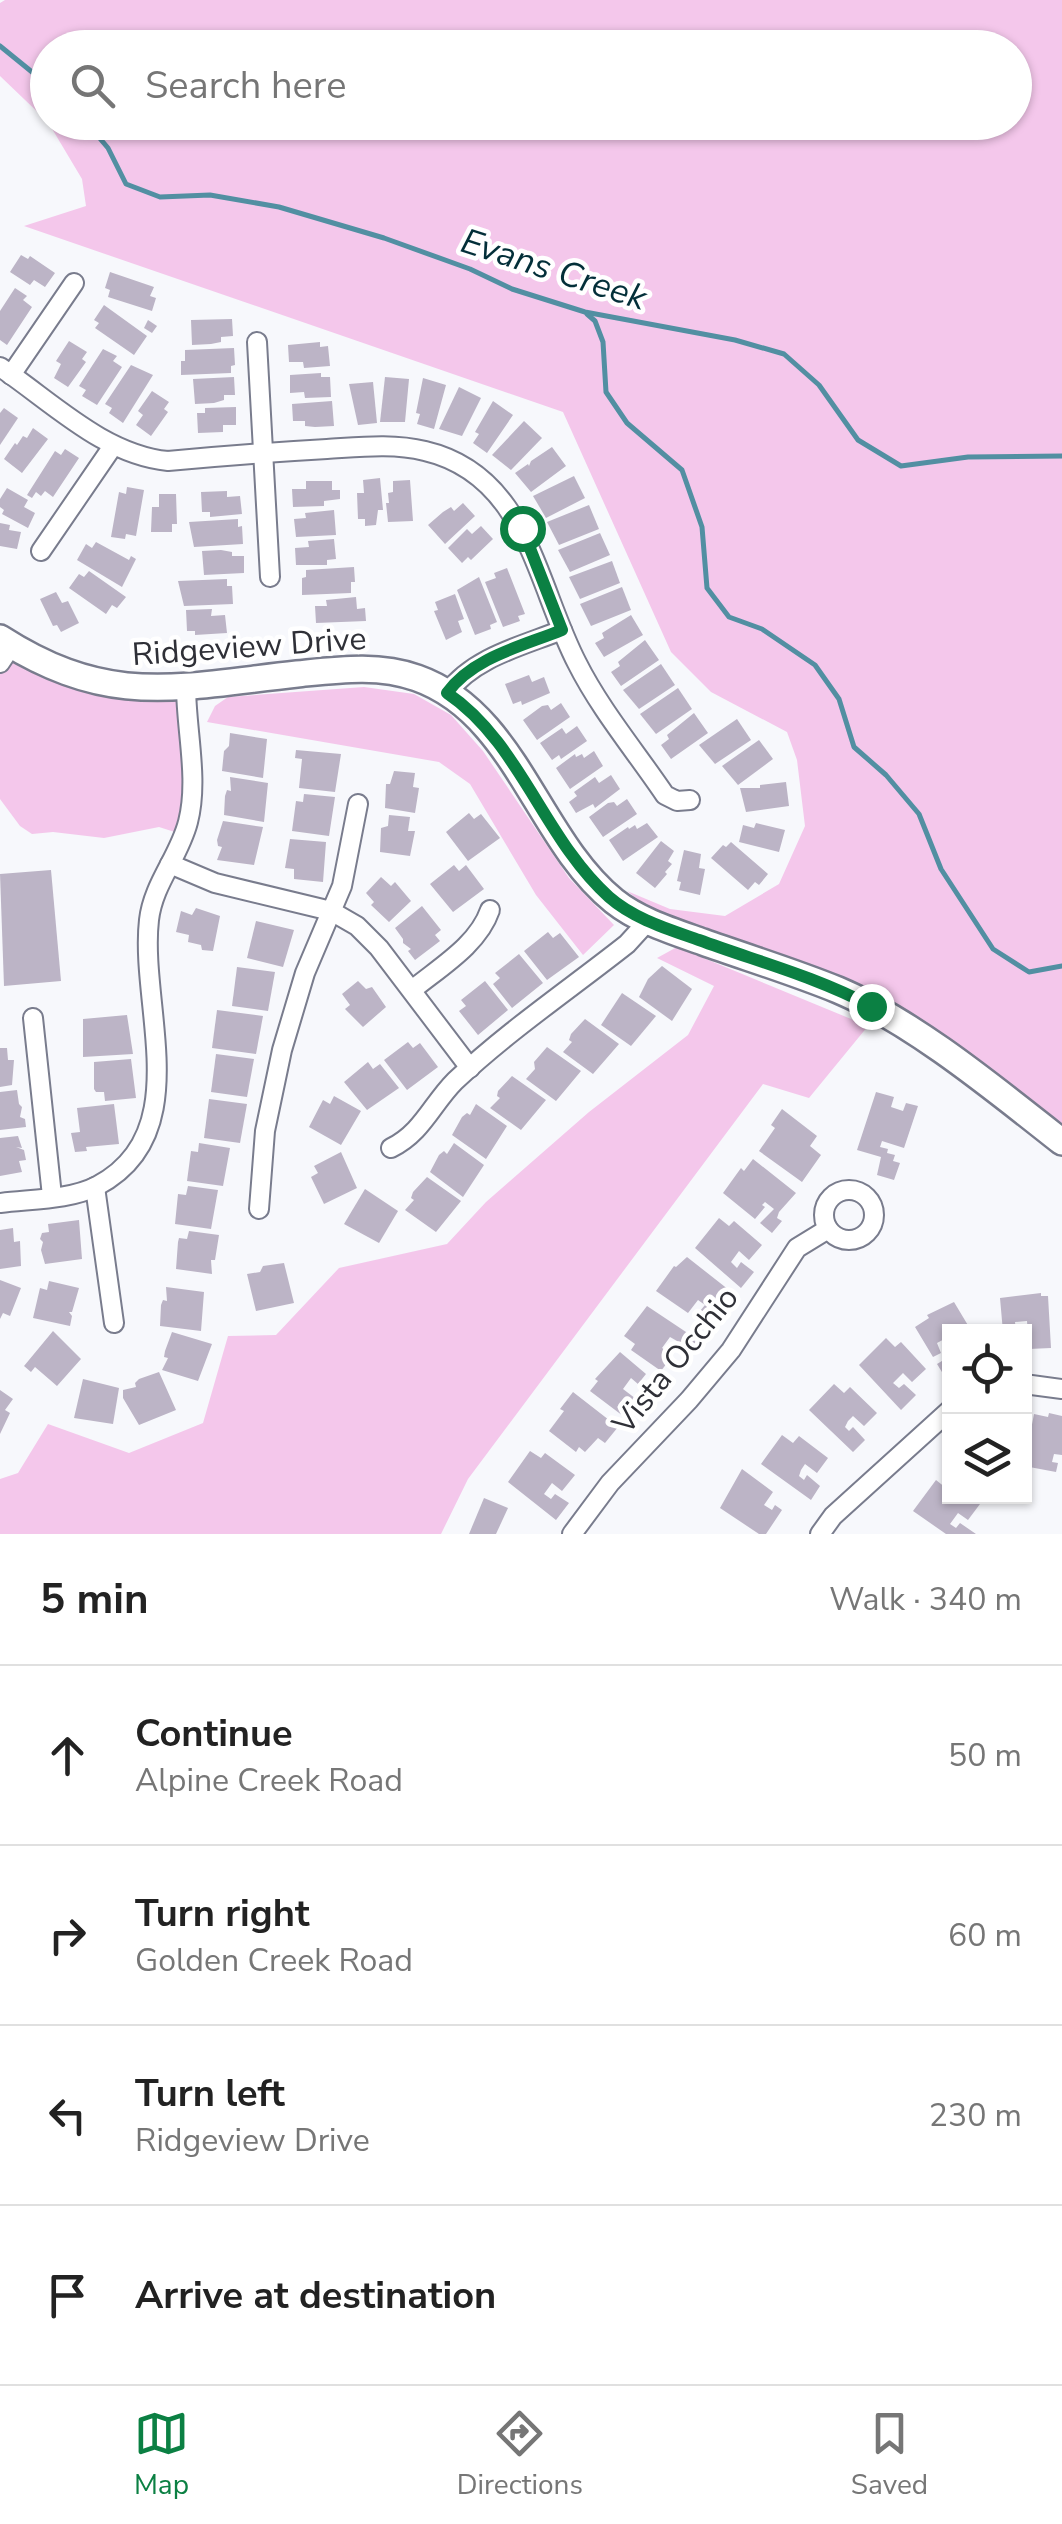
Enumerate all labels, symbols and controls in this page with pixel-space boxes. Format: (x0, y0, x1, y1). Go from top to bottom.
search box (30, 30, 1032, 140)
icon: search (65, 58, 120, 113)
text: Search here (145, 60, 346, 111)
water label: Evans Creek (455, 217, 654, 322)
route start (500, 506, 546, 552)
street label: Ridgeview Drive (130, 617, 368, 676)
route end (849, 984, 895, 1030)
street label: Vista Occhio (602, 1277, 748, 1444)
map controls (942, 1324, 1032, 1504)
button: locate (942, 1324, 1032, 1414)
button: layers (942, 1414, 1032, 1504)
text: 5 min (40, 1571, 149, 1628)
text: Walk · 340 m (829, 1578, 1022, 1621)
text: Continue (135, 1708, 293, 1759)
icon: ahead (40, 1728, 95, 1783)
text: 50 m (948, 1734, 1022, 1777)
text: Alpine Creek Road (135, 1759, 403, 1802)
text: Turn right (135, 1888, 310, 1939)
icon: right (40, 1908, 95, 1963)
text: 60 m (948, 1914, 1022, 1957)
text: Golden Creek Road (135, 1939, 413, 1982)
text: Turn left (135, 2068, 285, 2119)
icon: left (40, 2088, 95, 2143)
text: 230 m (929, 2094, 1022, 2137)
text: Ridgeview Drive (135, 2119, 370, 2162)
icon: arrive (40, 2268, 95, 2323)
text: Arrive at destination (135, 2270, 496, 2321)
tab: Map (134, 2406, 189, 2504)
tab: Directions (457, 2406, 583, 2504)
tab: Saved (851, 2406, 928, 2504)

